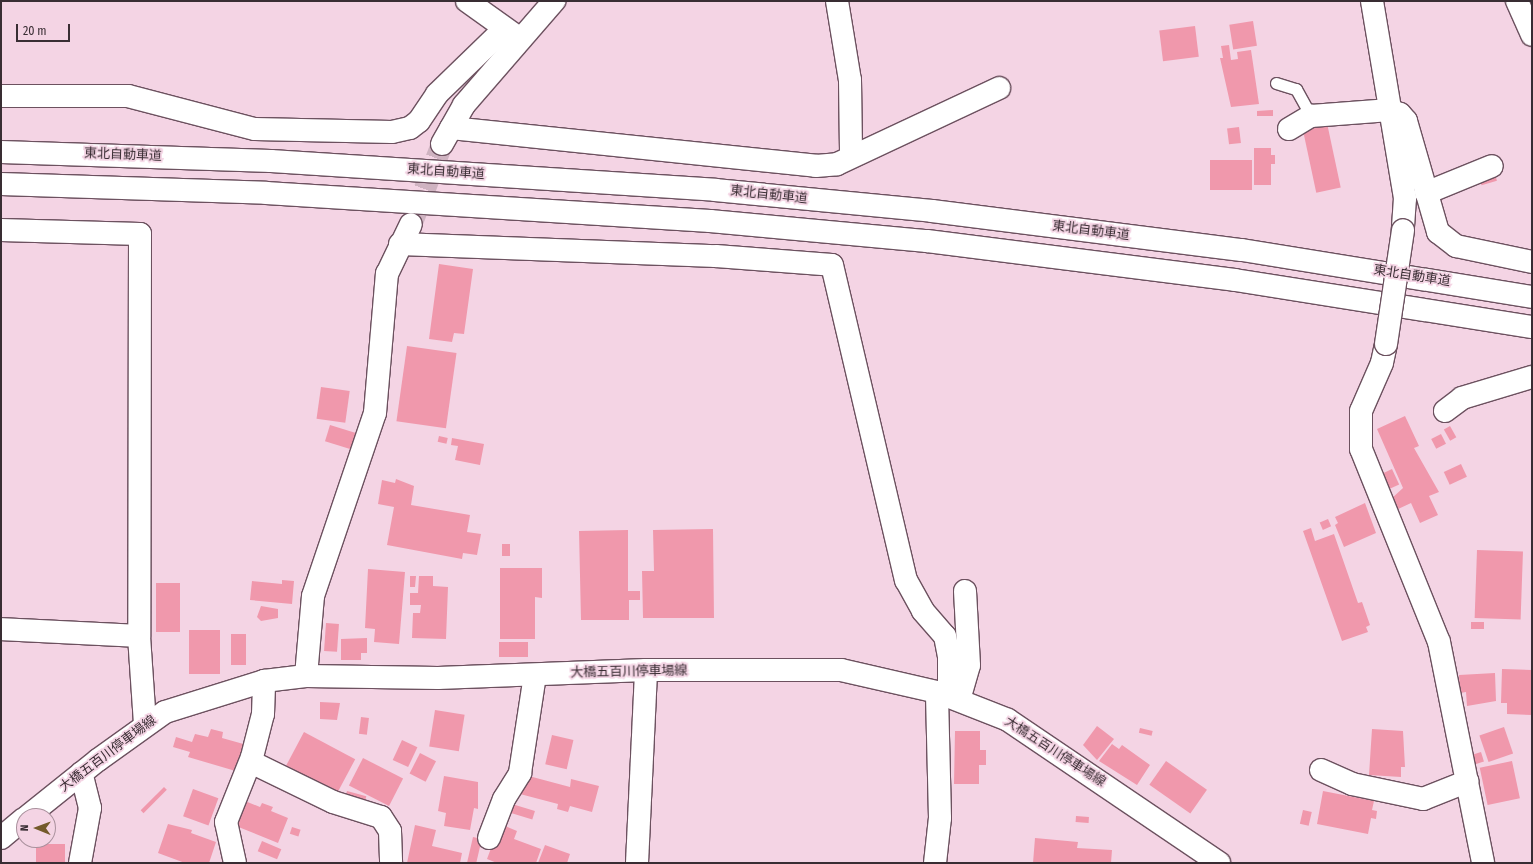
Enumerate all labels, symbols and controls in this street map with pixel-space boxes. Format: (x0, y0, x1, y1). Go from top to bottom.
scale bar (18, 16, 72, 42)
text: 20 m (23, 24, 47, 38)
street label: 東北自動車道 (84, 146, 162, 164)
street label: 東北自動車道 (407, 161, 485, 183)
street label: 東北自動車道 (729, 183, 809, 207)
street label: 東北自動車道 (1051, 219, 1131, 243)
street label: 東北自動車道 (1372, 262, 1452, 290)
street label: 大橋五百川停車場線 (570, 663, 688, 681)
street label: 大橋五百川停車場線 (57, 713, 159, 795)
street label: 大橋五百川停車場線 (1002, 714, 1108, 790)
north arrow (16, 808, 56, 848)
text: N (18, 824, 31, 831)

